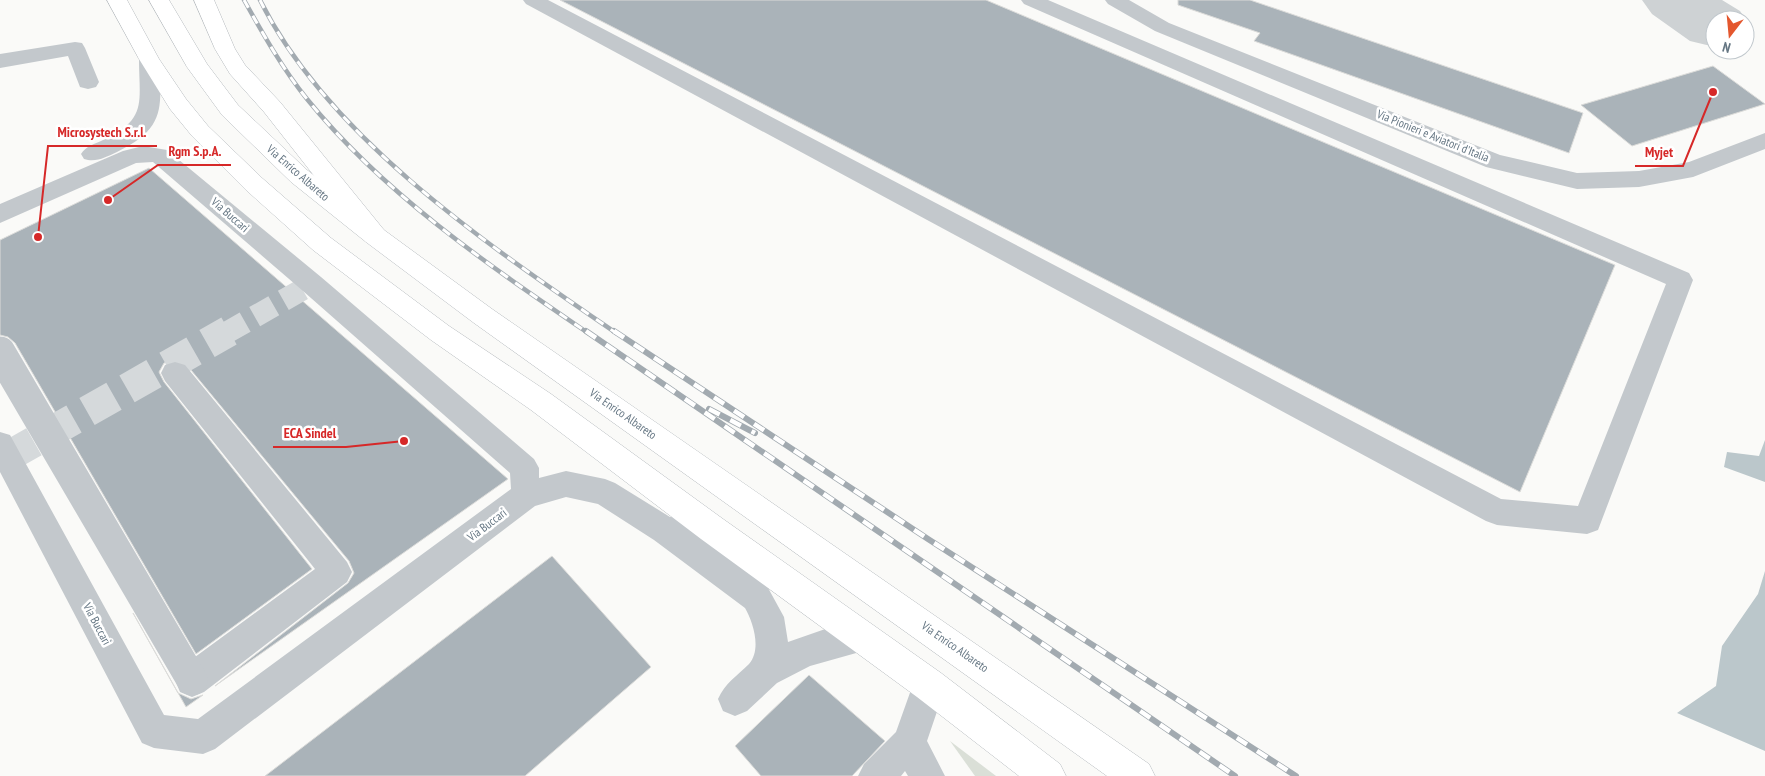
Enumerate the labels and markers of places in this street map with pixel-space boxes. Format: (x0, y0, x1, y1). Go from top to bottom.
callout: Microsystech S.r.l. (48, 117, 157, 146)
callout: Rgm S.p.A. (158, 136, 231, 165)
callout: Myjet (1635, 137, 1683, 166)
callout: ECA Sindel (273, 418, 346, 447)

